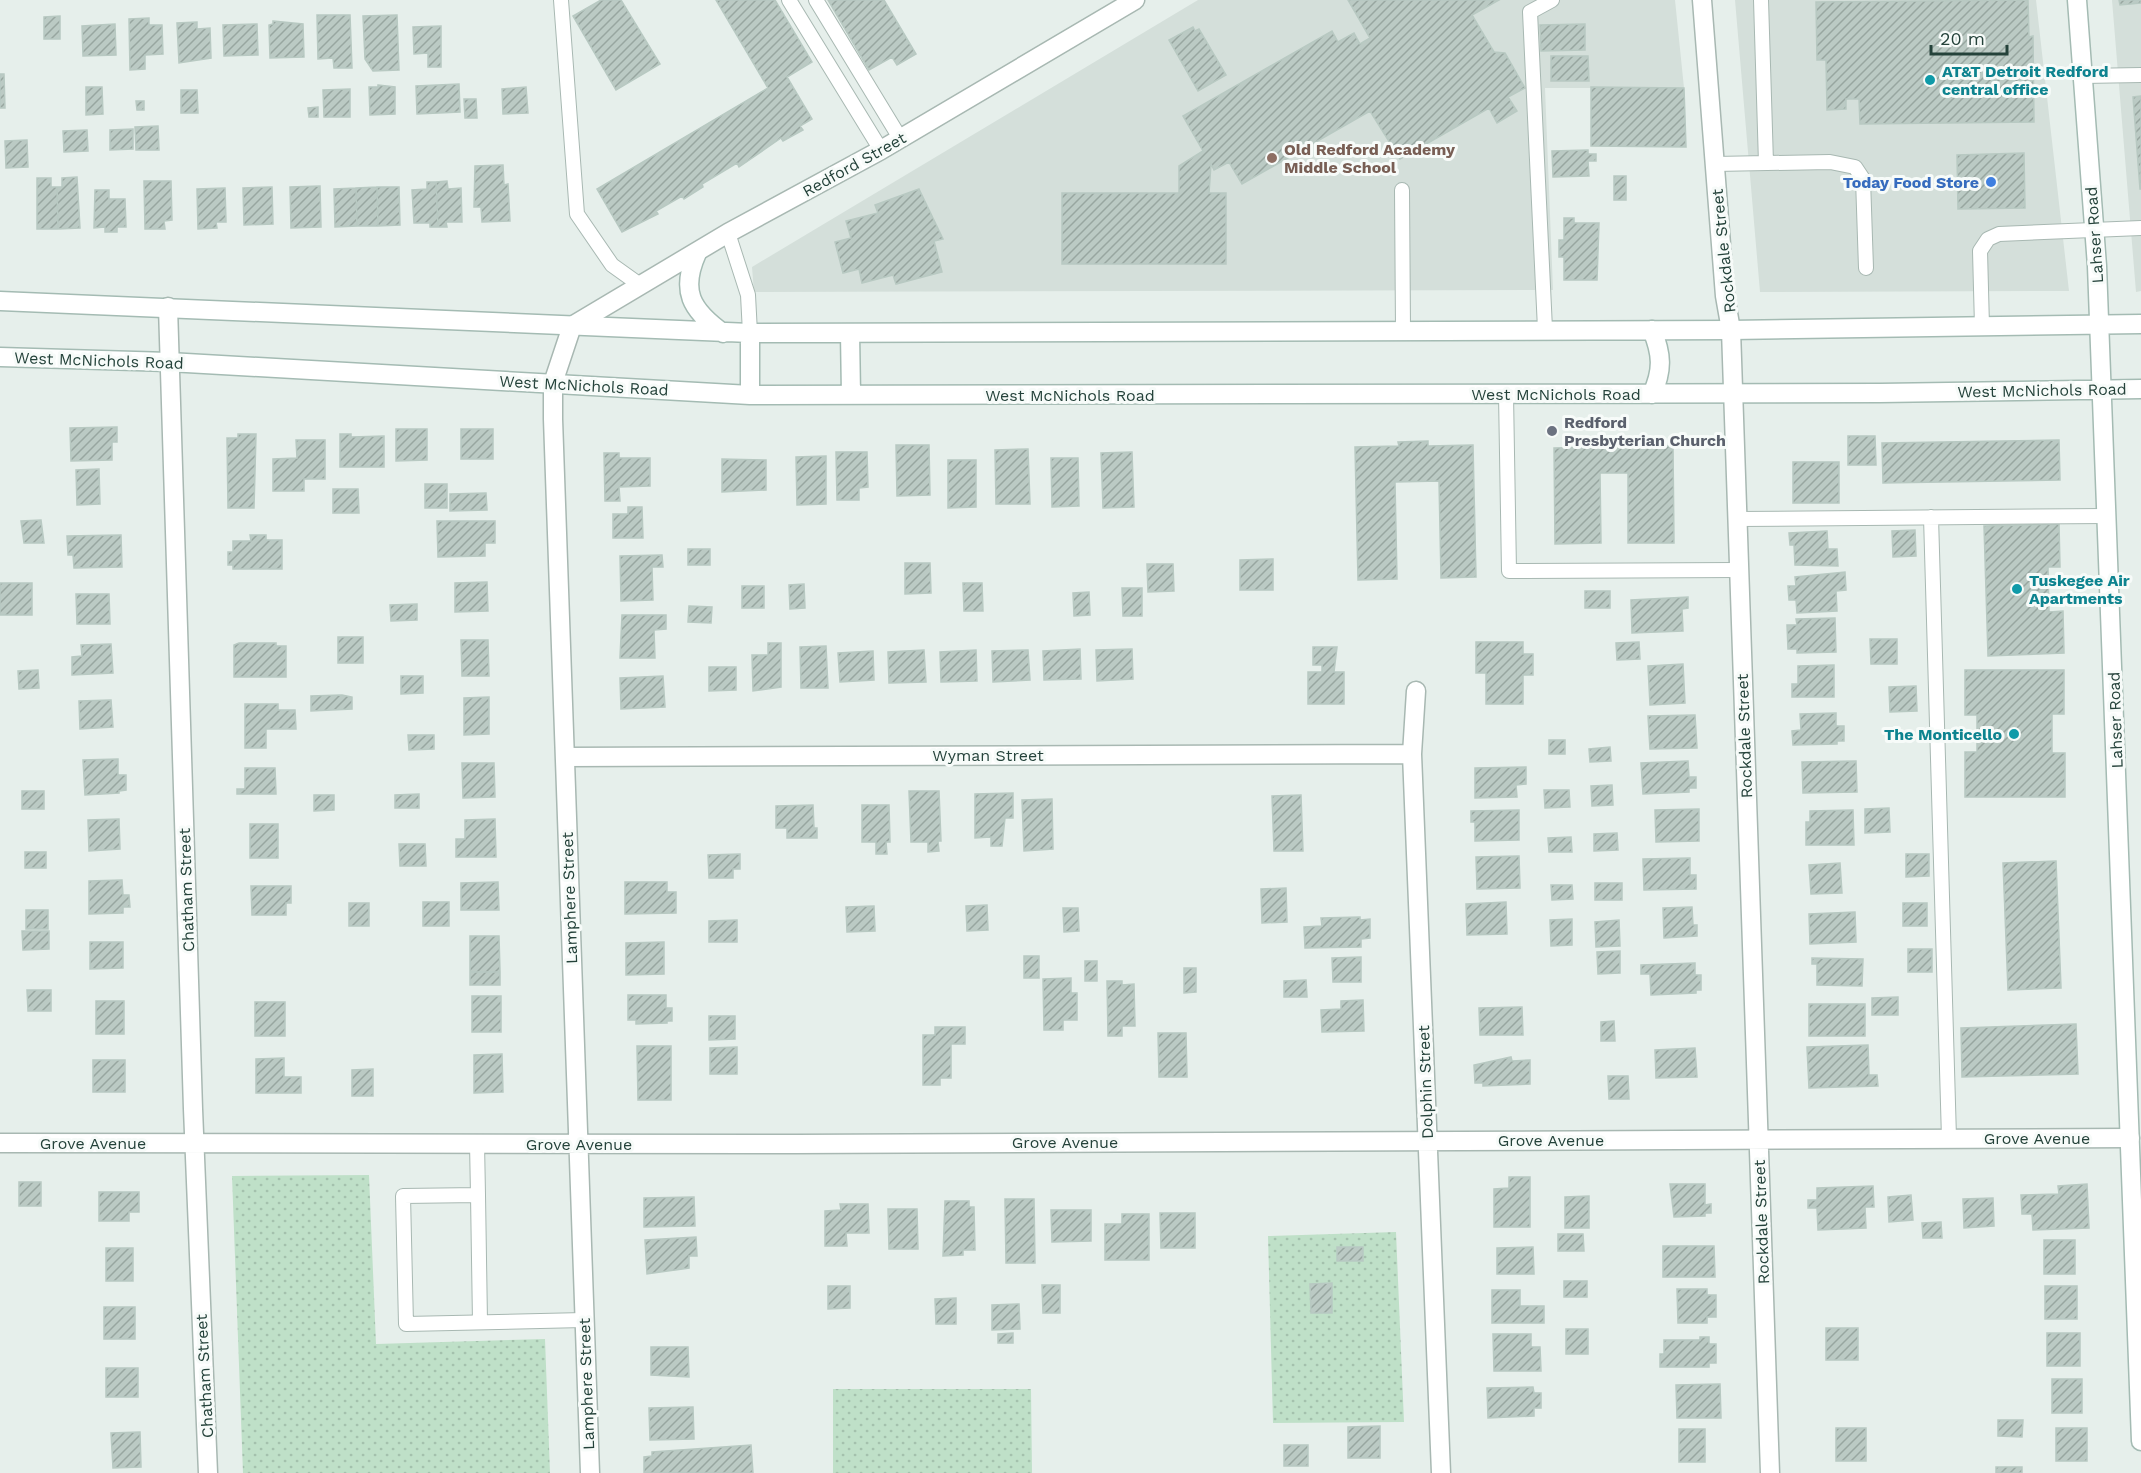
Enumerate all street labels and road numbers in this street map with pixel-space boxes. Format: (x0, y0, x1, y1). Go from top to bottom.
street label: Redford Street (799, 128, 909, 201)
street label: Lahser Road (2082, 186, 2107, 284)
street label: Rockdale Street (1708, 188, 1739, 314)
street label: West McNichols Road (14, 348, 184, 373)
street label: West McNichols Road (499, 372, 669, 399)
street label: West McNichols Road (1957, 380, 2127, 401)
street label: West McNichols Road (1471, 385, 1641, 404)
street label: West McNichols Road (985, 386, 1155, 405)
street label: Lahser Road (2104, 671, 2127, 769)
street label: Rockdale Street (1733, 673, 1756, 799)
street label: Wyman Street (932, 746, 1044, 765)
street label: Chatham Street (175, 827, 198, 952)
street label: Lamphere Street (558, 831, 581, 964)
street label: Dolphin Street (1414, 1025, 1437, 1139)
street label: Grove Avenue (1984, 1129, 2090, 1148)
street label: Grove Avenue (1498, 1131, 1604, 1150)
street label: Grove Avenue (1012, 1133, 1118, 1152)
street label: Grove Avenue (40, 1134, 146, 1153)
street label: Grove Avenue (526, 1135, 632, 1154)
street label: Rockdale Street (1750, 1159, 1773, 1285)
street label: Chatham Street (192, 1313, 217, 1438)
street label: Lamphere Street (575, 1317, 598, 1450)

